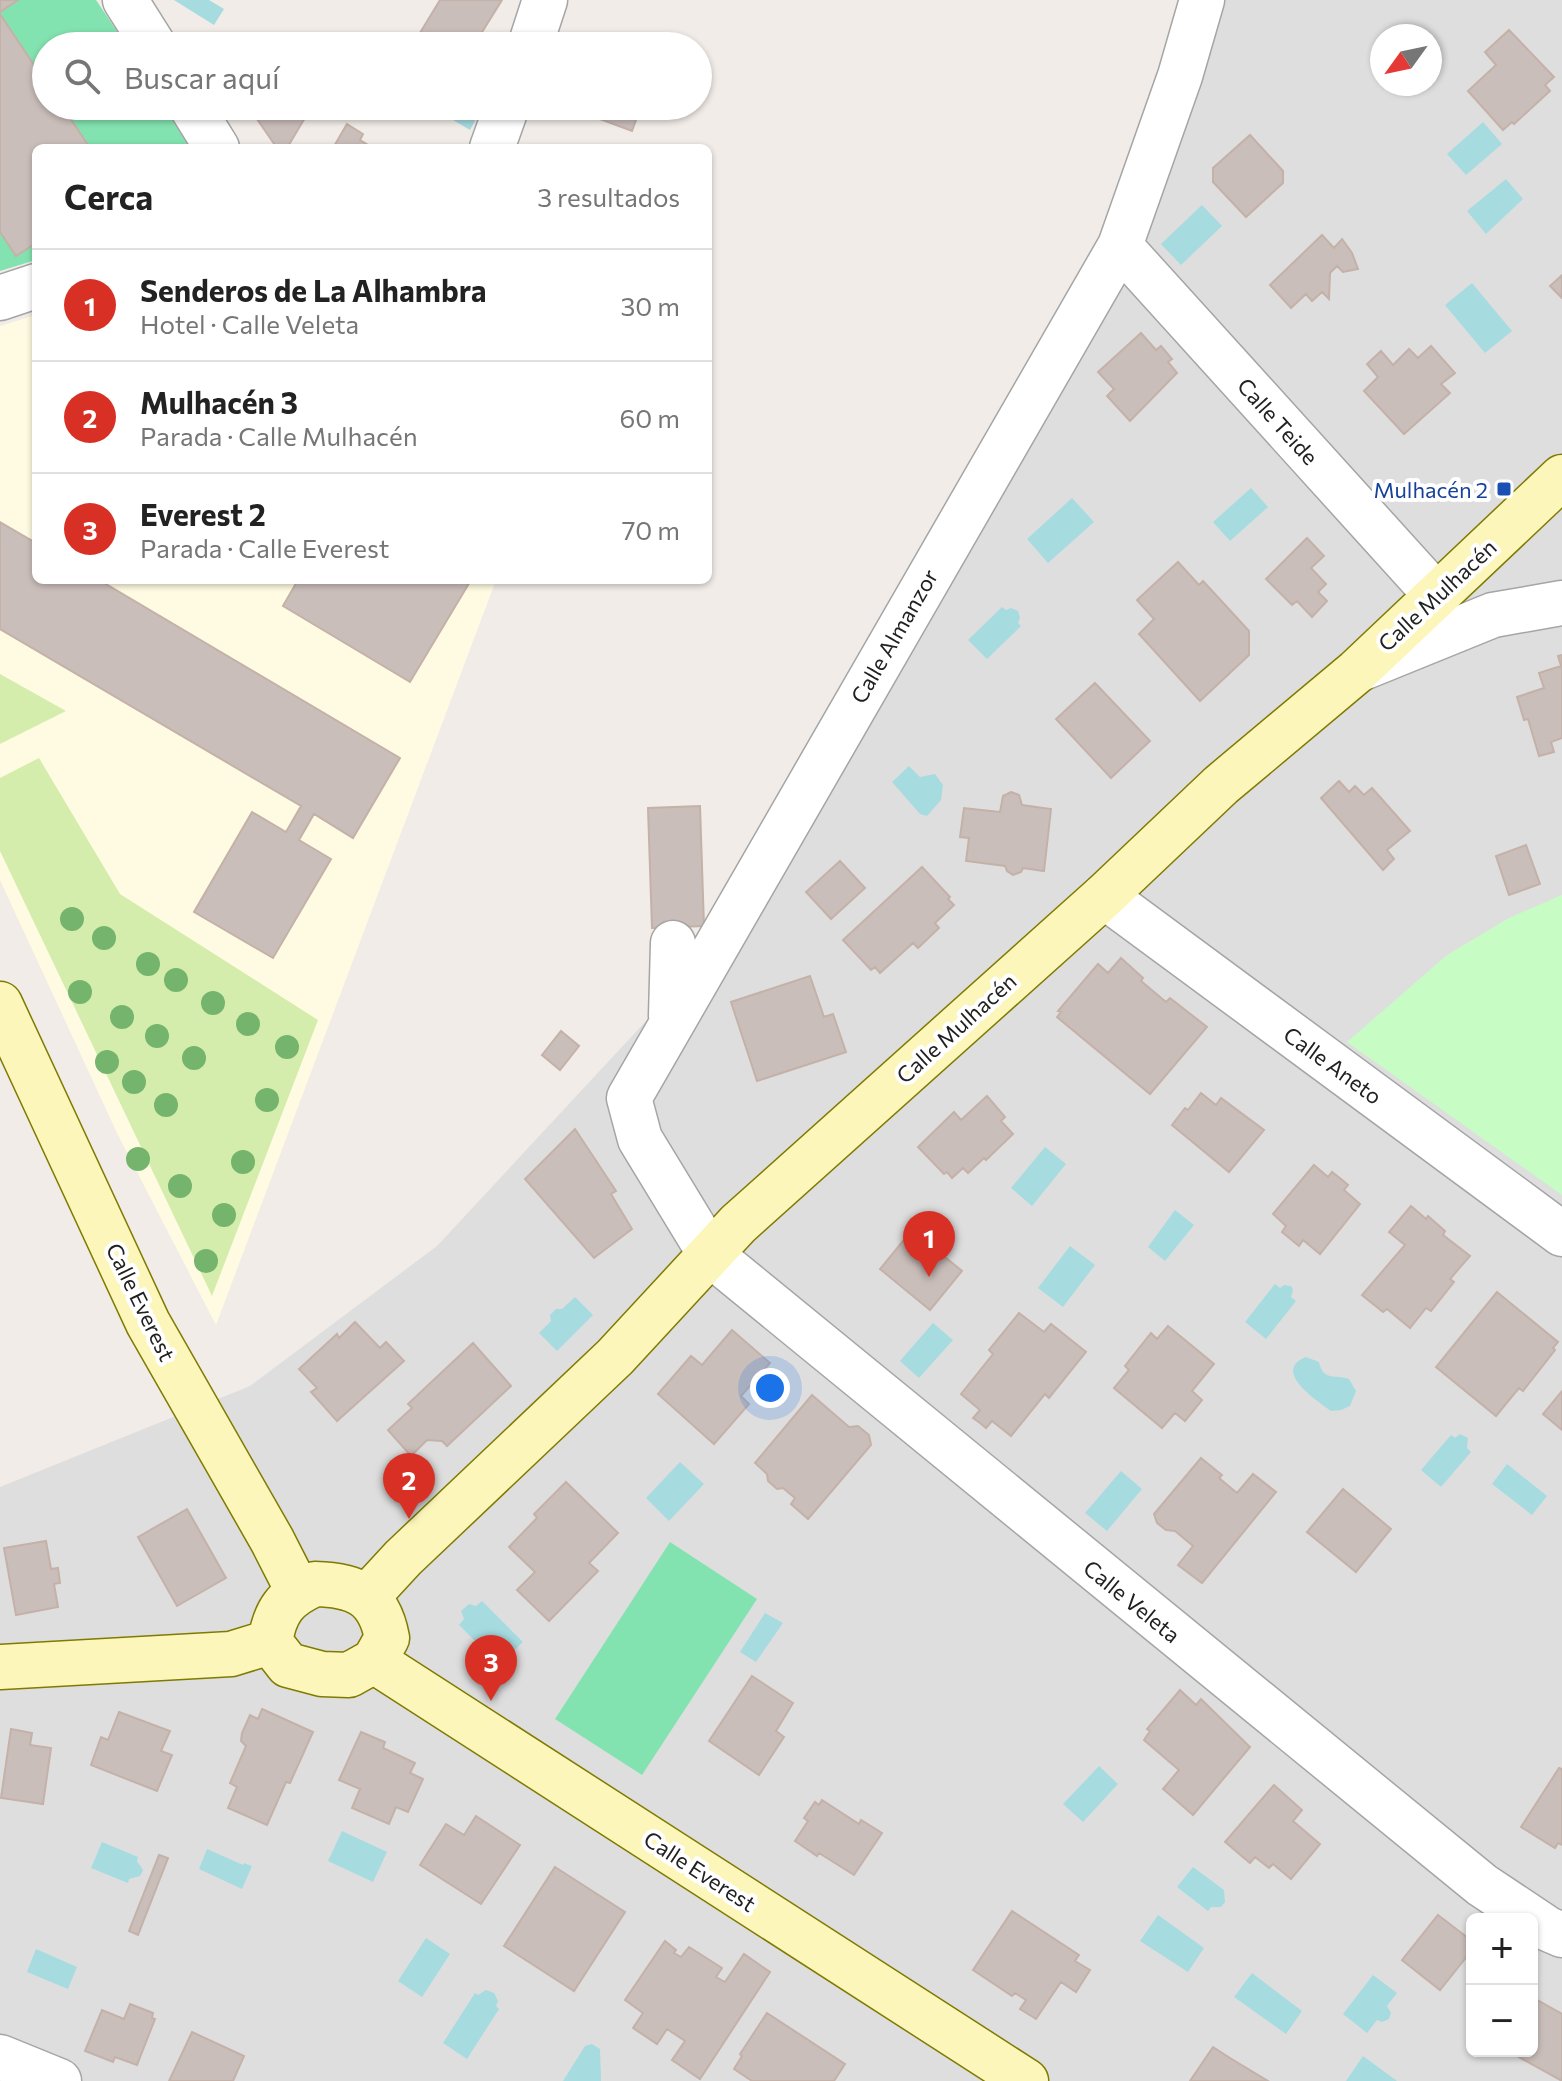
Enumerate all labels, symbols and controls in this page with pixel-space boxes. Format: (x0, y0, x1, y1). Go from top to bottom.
north arrow (1370, 24, 1442, 96)
search box (32, 32, 712, 120)
icon: search (60, 54, 104, 98)
text: Buscar aquí (124, 58, 280, 95)
text: Cerca (64, 175, 153, 217)
text: 3 resultados (537, 181, 680, 212)
text: Senderos de La Alhambra (140, 271, 487, 308)
text: 1 (84, 290, 96, 321)
text: 30 m (621, 290, 680, 321)
text: Hotel · Calle Veleta (140, 308, 359, 339)
street label: Calle Teide (1232, 372, 1324, 470)
text: Mulhacén 3 (140, 383, 298, 420)
text: 2 (83, 402, 97, 433)
text: 60 m (620, 402, 680, 433)
text: Parada · Calle Mulhacén (140, 420, 418, 451)
place label: Mulhacén 2 (1374, 476, 1488, 503)
marker: Mulhacén 2 (1495, 480, 1513, 498)
text: Everest 2 (140, 495, 266, 532)
text: 3 (82, 514, 98, 545)
text: 70 m (622, 514, 680, 545)
text: Parada · Calle Everest (140, 532, 389, 563)
street label: Calle Mulhacén (1372, 533, 1502, 657)
street label: Calle Almanzor (845, 564, 943, 708)
street label: Calle Mulhacén (891, 967, 1021, 1089)
street label: Calle Aneto (1279, 1020, 1387, 1110)
pin: 1 (903, 1211, 955, 1277)
street label: Calle Everest (101, 1239, 181, 1365)
your location (750, 1368, 790, 1408)
pin: 2 (383, 1453, 435, 1519)
street label: Calle Veleta (1078, 1554, 1186, 1648)
pin: 3 (465, 1635, 517, 1701)
street label: Calle Everest (639, 1825, 761, 1917)
map controls (1466, 1913, 1538, 2057)
button: + (1466, 1913, 1538, 1985)
button: − (1466, 1985, 1538, 2057)

